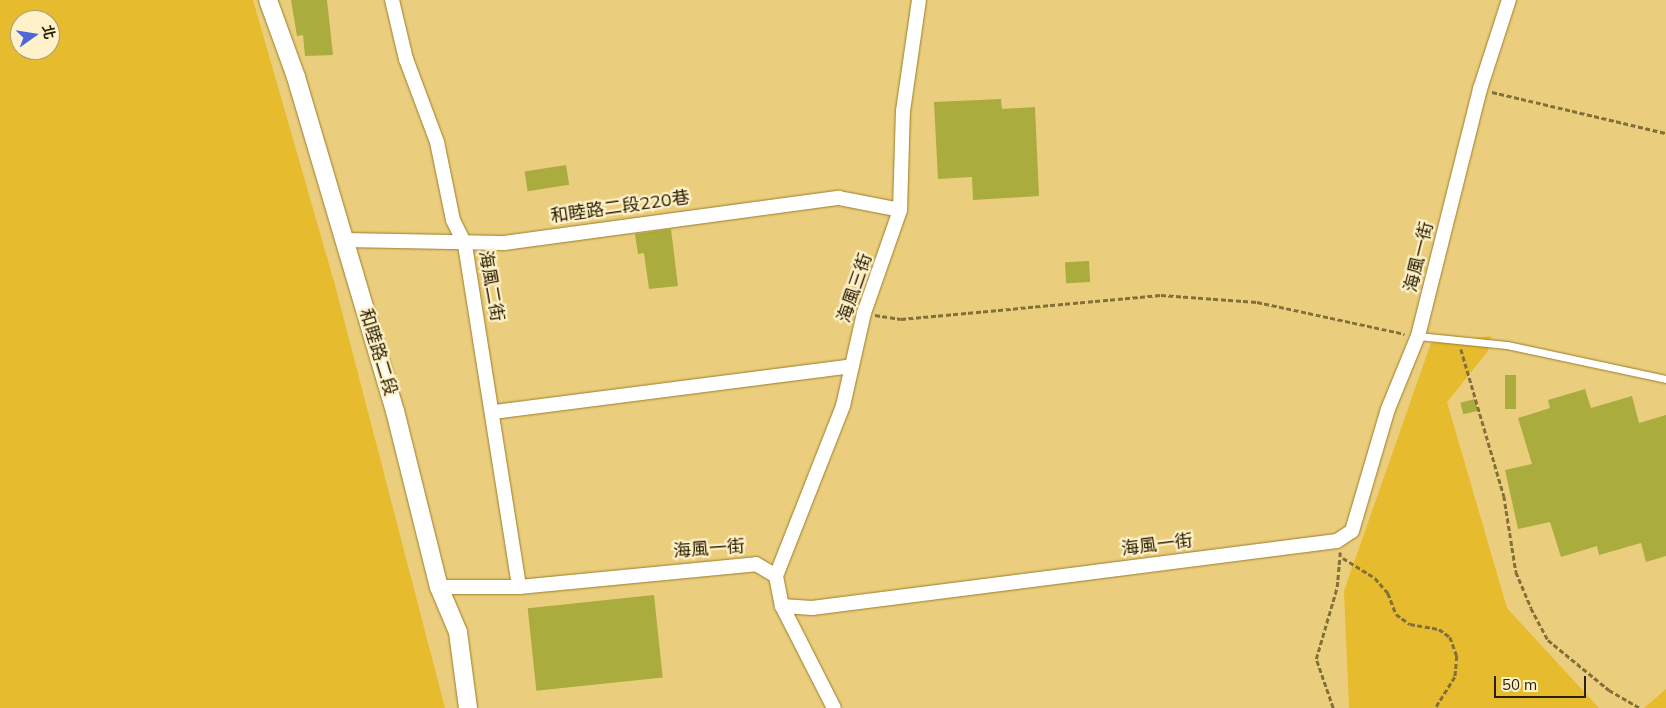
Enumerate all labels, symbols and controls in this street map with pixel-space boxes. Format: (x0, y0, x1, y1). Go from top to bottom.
north arrow (10, 10, 60, 60)
text: 北 (38, 23, 59, 41)
street label: 和睦路二段220巷 (549, 187, 691, 227)
street label: 海風一街 (1400, 219, 1438, 295)
street label: 海風二街 (474, 249, 508, 323)
street label: 海風三街 (833, 250, 877, 326)
street label: 和睦路二段 (355, 306, 401, 398)
street label: 海風一街 (1120, 530, 1194, 560)
street label: 海風一街 (672, 536, 746, 562)
scale bar (1496, 666, 1588, 698)
text: 50 m (1502, 675, 1537, 694)

